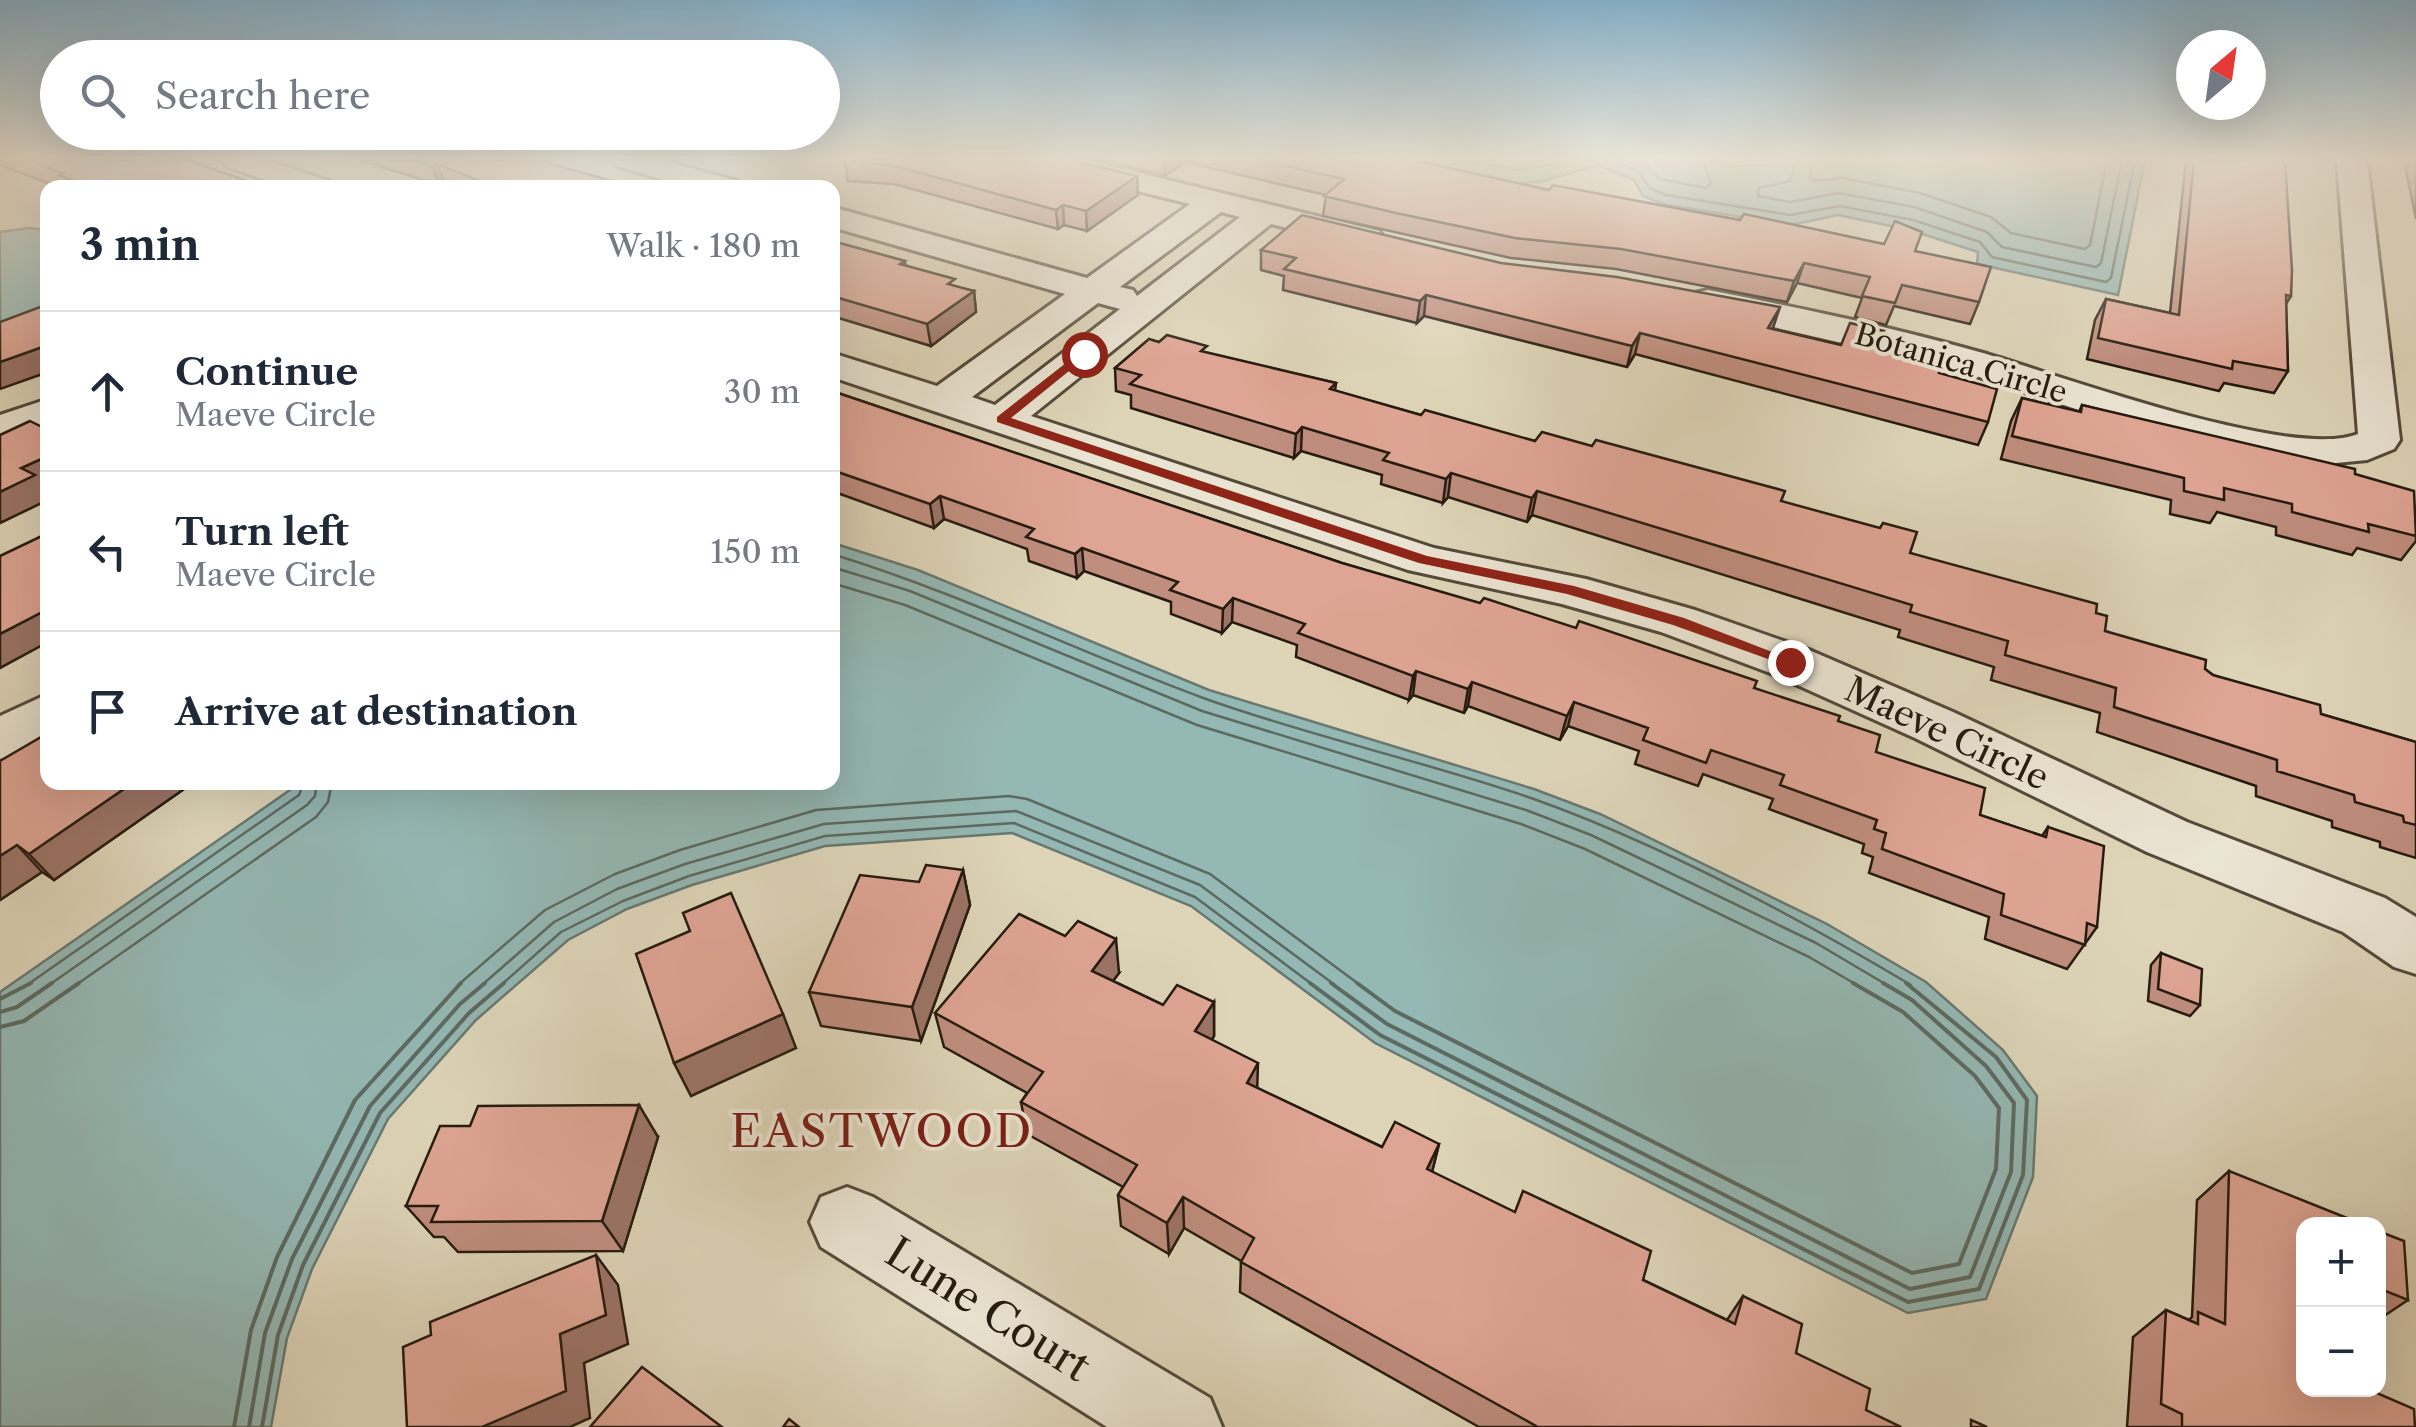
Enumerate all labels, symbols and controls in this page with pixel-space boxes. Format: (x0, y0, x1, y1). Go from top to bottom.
north arrow (2176, 30, 2266, 120)
search box (40, 40, 840, 150)
icon: search (75, 68, 130, 123)
text: Search here (155, 72, 370, 119)
text: 3 min (80, 219, 200, 271)
text: Walk · 180 m (607, 226, 800, 265)
street label: Botanica Circle (1851, 315, 2071, 411)
route start (1062, 332, 1108, 378)
text: Continue (175, 348, 358, 395)
icon: ahead (80, 364, 135, 419)
text: 30 m (724, 372, 800, 411)
text: Maeve Circle (175, 395, 376, 434)
text: Turn left (175, 508, 349, 555)
icon: left (80, 524, 135, 579)
text: 150 m (711, 532, 800, 571)
text: Maeve Circle (175, 555, 376, 594)
route end (1768, 640, 1814, 686)
street label: Maeve Circle (1838, 667, 2056, 799)
icon: arrive (80, 684, 135, 739)
text: Arrive at destination (175, 688, 578, 735)
district label: EASTWOOD (730, 1103, 1034, 1159)
map controls (2296, 1217, 2386, 1397)
button: + (2296, 1217, 2386, 1307)
street label: Lune Court (876, 1226, 1100, 1392)
button: − (2296, 1307, 2386, 1397)

